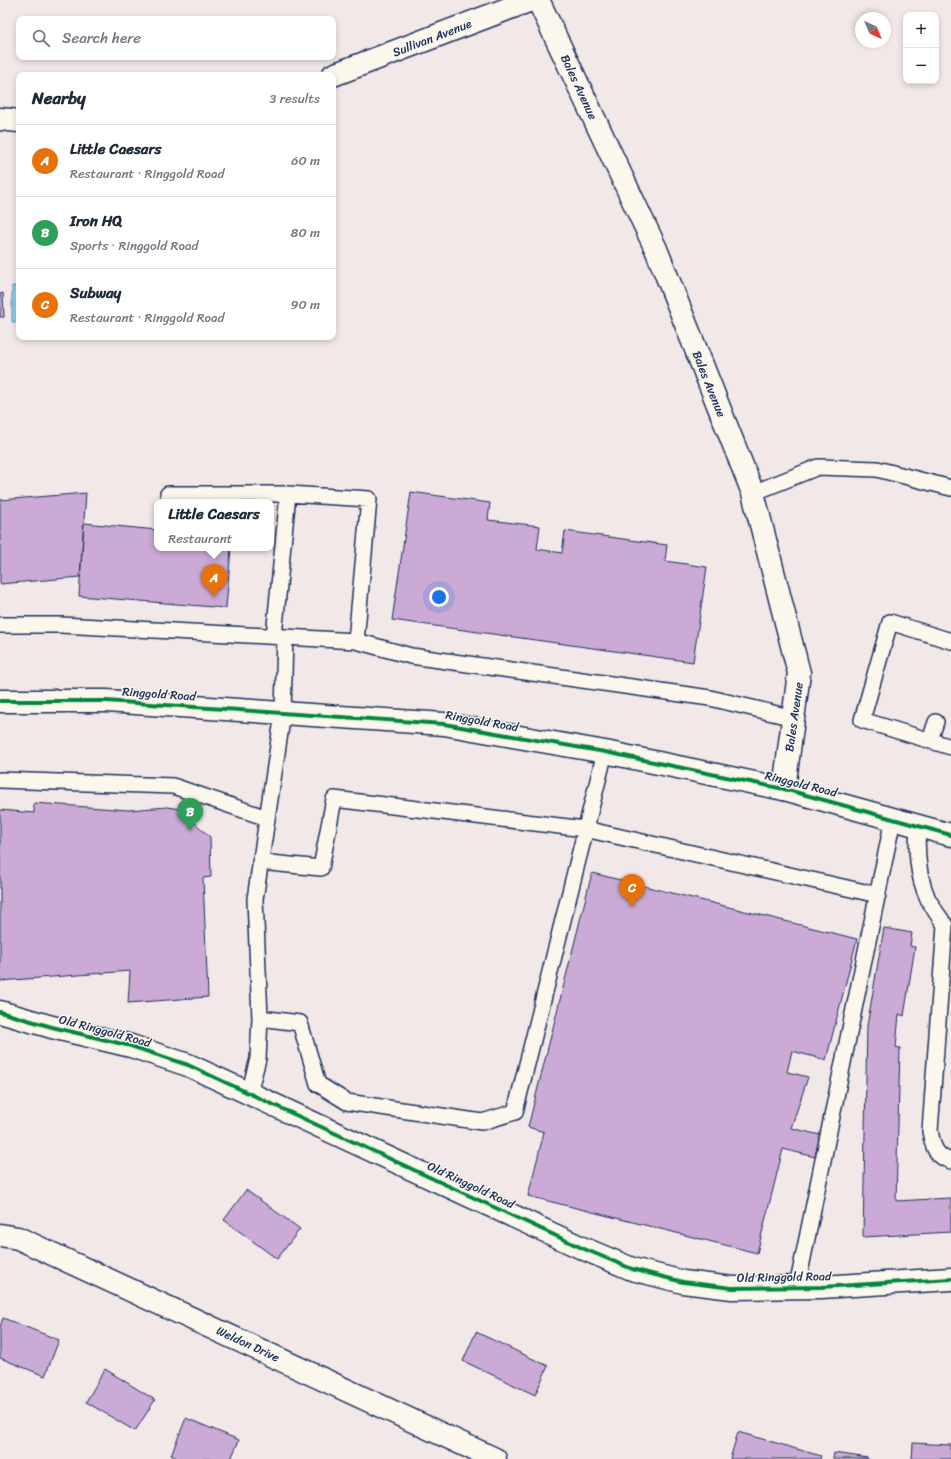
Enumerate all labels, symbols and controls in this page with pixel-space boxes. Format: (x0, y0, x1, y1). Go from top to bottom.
north arrow (855, 12, 891, 48)
map controls (903, 12, 939, 84)
button: + (903, 12, 939, 48)
street label: Sullivan Avenue (389, 13, 475, 63)
search box (16, 16, 336, 60)
text: Search here (62, 25, 141, 51)
icon: search (30, 27, 52, 49)
button: − (903, 48, 939, 84)
street label: Bales Avenue (554, 51, 604, 123)
text: Nearby (32, 83, 86, 113)
text: 3 results (269, 87, 320, 110)
text: Little Caesars (70, 136, 161, 162)
text: A (41, 149, 49, 172)
text: 60 m (291, 149, 320, 172)
text: Restaurant · Ringgold Road (70, 162, 224, 185)
text: Iron HQ (70, 208, 122, 234)
text: B (41, 221, 49, 244)
text: 80 m (291, 221, 320, 244)
text: Sports · Ringgold Road (70, 234, 198, 257)
text: Subway (70, 280, 121, 306)
text: C (41, 293, 49, 316)
text: 90 m (290, 293, 320, 316)
text: Restaurant · Ringgold Road (70, 306, 224, 329)
street label: Bales Avenue (686, 347, 732, 421)
popup (154, 499, 274, 551)
text: Little Caesars (168, 501, 260, 527)
text: Restaurant (168, 527, 233, 550)
pin: A (201, 564, 227, 597)
your location (429, 587, 449, 607)
street label: Ringgold Road (121, 680, 197, 708)
street label: Bales Avenue (778, 681, 810, 753)
street label: Ringgold Road (444, 704, 521, 738)
street label: Ringgold Road (763, 764, 840, 804)
pin: B (177, 798, 203, 831)
pin: C (619, 874, 645, 907)
street label: Old Ringgold Road (57, 1008, 154, 1054)
street label: Old Ringgold Road (424, 1155, 519, 1215)
street label: Old Ringgold Road (737, 1265, 832, 1289)
street label: Weldon Drive (213, 1320, 283, 1368)

